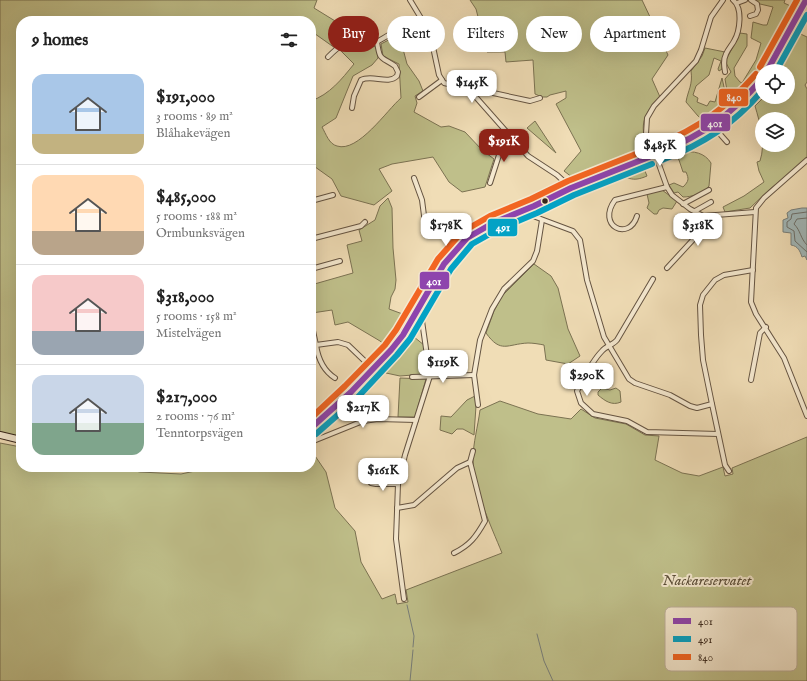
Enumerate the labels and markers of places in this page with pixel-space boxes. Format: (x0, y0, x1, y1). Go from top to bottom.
pin: $145K (444, 70, 500, 104)
pin: $191K (476, 129, 532, 163)
pin: $485K (632, 133, 688, 167)
unlabelled marker (540, 196, 550, 206)
pin: $178K (418, 213, 474, 247)
pin: $318K (670, 213, 726, 247)
pin: $119K (415, 350, 471, 384)
pin: $290K (559, 363, 615, 397)
pin: $217K (335, 395, 391, 429)
pin: $161K (355, 458, 411, 492)

